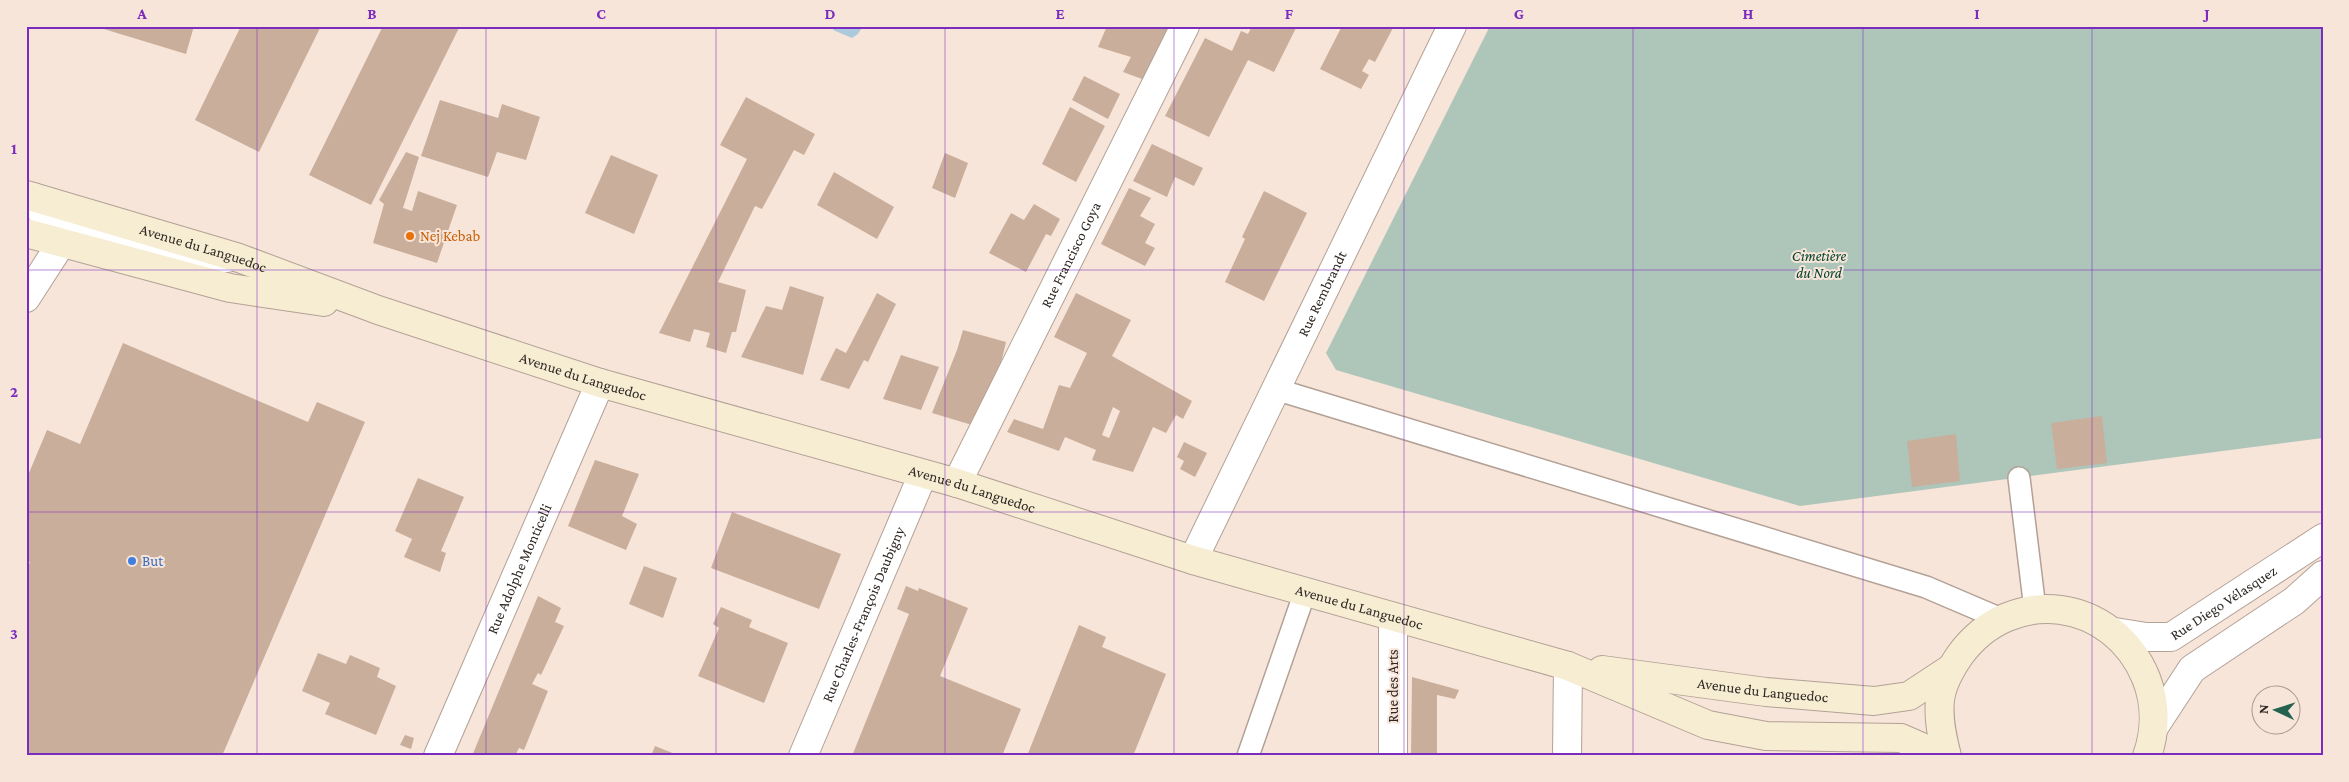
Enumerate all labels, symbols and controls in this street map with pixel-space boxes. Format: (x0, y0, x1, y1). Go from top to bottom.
text: A (136, 5, 147, 22)
text: B (367, 5, 377, 22)
text: C (596, 5, 606, 22)
text: D (824, 5, 836, 22)
text: E (1055, 5, 1065, 22)
text: F (1285, 5, 1294, 22)
text: G (1514, 5, 1524, 22)
text: H (1743, 5, 1754, 22)
text: I (1974, 5, 1980, 22)
text: J (2202, 5, 2210, 22)
text: 1 (11, 140, 17, 157)
street label: Rue Francisco Goya (1038, 199, 1104, 310)
street label: Avenue du Languedoc (138, 221, 269, 276)
place label: Nej Kebab (420, 228, 480, 245)
marker: Nej Kebab (404, 230, 416, 242)
street label: Rue Rembrandt (1295, 247, 1350, 339)
park label: Cimetière du Nord (1792, 248, 1847, 281)
street label: Avenue du Languedoc (518, 349, 649, 404)
text: 2 (10, 383, 18, 400)
street label: Avenue du Languedoc (907, 462, 1038, 516)
street label: Rue Adolphe Monticelli (484, 501, 555, 636)
street label: Rue Charles-François Daubigny (819, 524, 909, 704)
place label: But (142, 553, 164, 569)
marker: But (126, 555, 138, 567)
street label: Rue Diego Vélasquez (2167, 562, 2280, 643)
street label: Avenue du Languedoc (1294, 581, 1426, 633)
text: 3 (10, 625, 18, 642)
street label: Rue des Arts (1385, 649, 1401, 723)
street label: Avenue du Languedoc (1696, 675, 1830, 705)
north arrow (2252, 684, 2302, 734)
text: N (2255, 703, 2271, 714)

